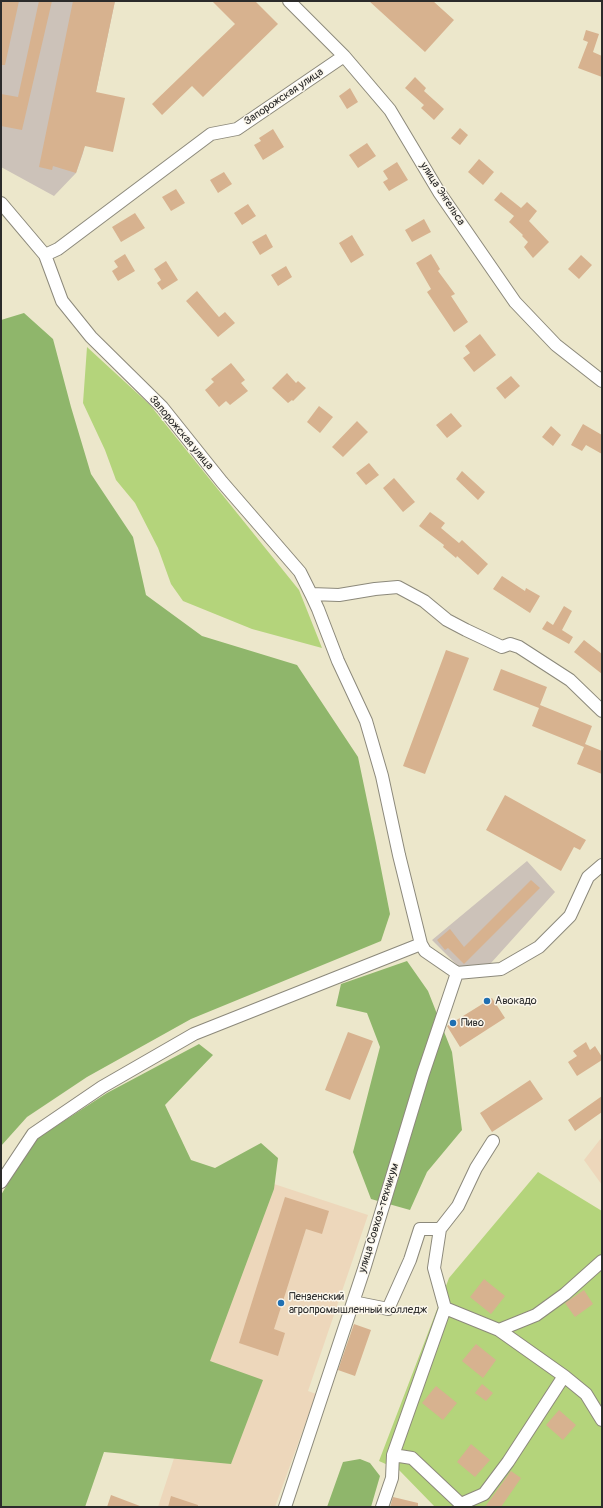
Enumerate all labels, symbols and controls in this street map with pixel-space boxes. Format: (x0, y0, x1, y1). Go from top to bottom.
street label: Запорожская улица (242, 66, 326, 128)
street label: улица Энгельса (417, 160, 467, 228)
street label: Запорожская улица (146, 393, 216, 473)
place label: Авокадо (495, 994, 537, 1008)
marker: Авокадо (482, 996, 492, 1006)
place label: Пиво (461, 1016, 484, 1030)
marker: Пиво (448, 1018, 458, 1028)
street label: улица Совхоз-техникум (356, 1162, 402, 1274)
place label: Пензенский агропромышленный колледж (289, 1290, 427, 1316)
marker: Пензенский агропромышленный колледж (276, 1298, 286, 1308)

